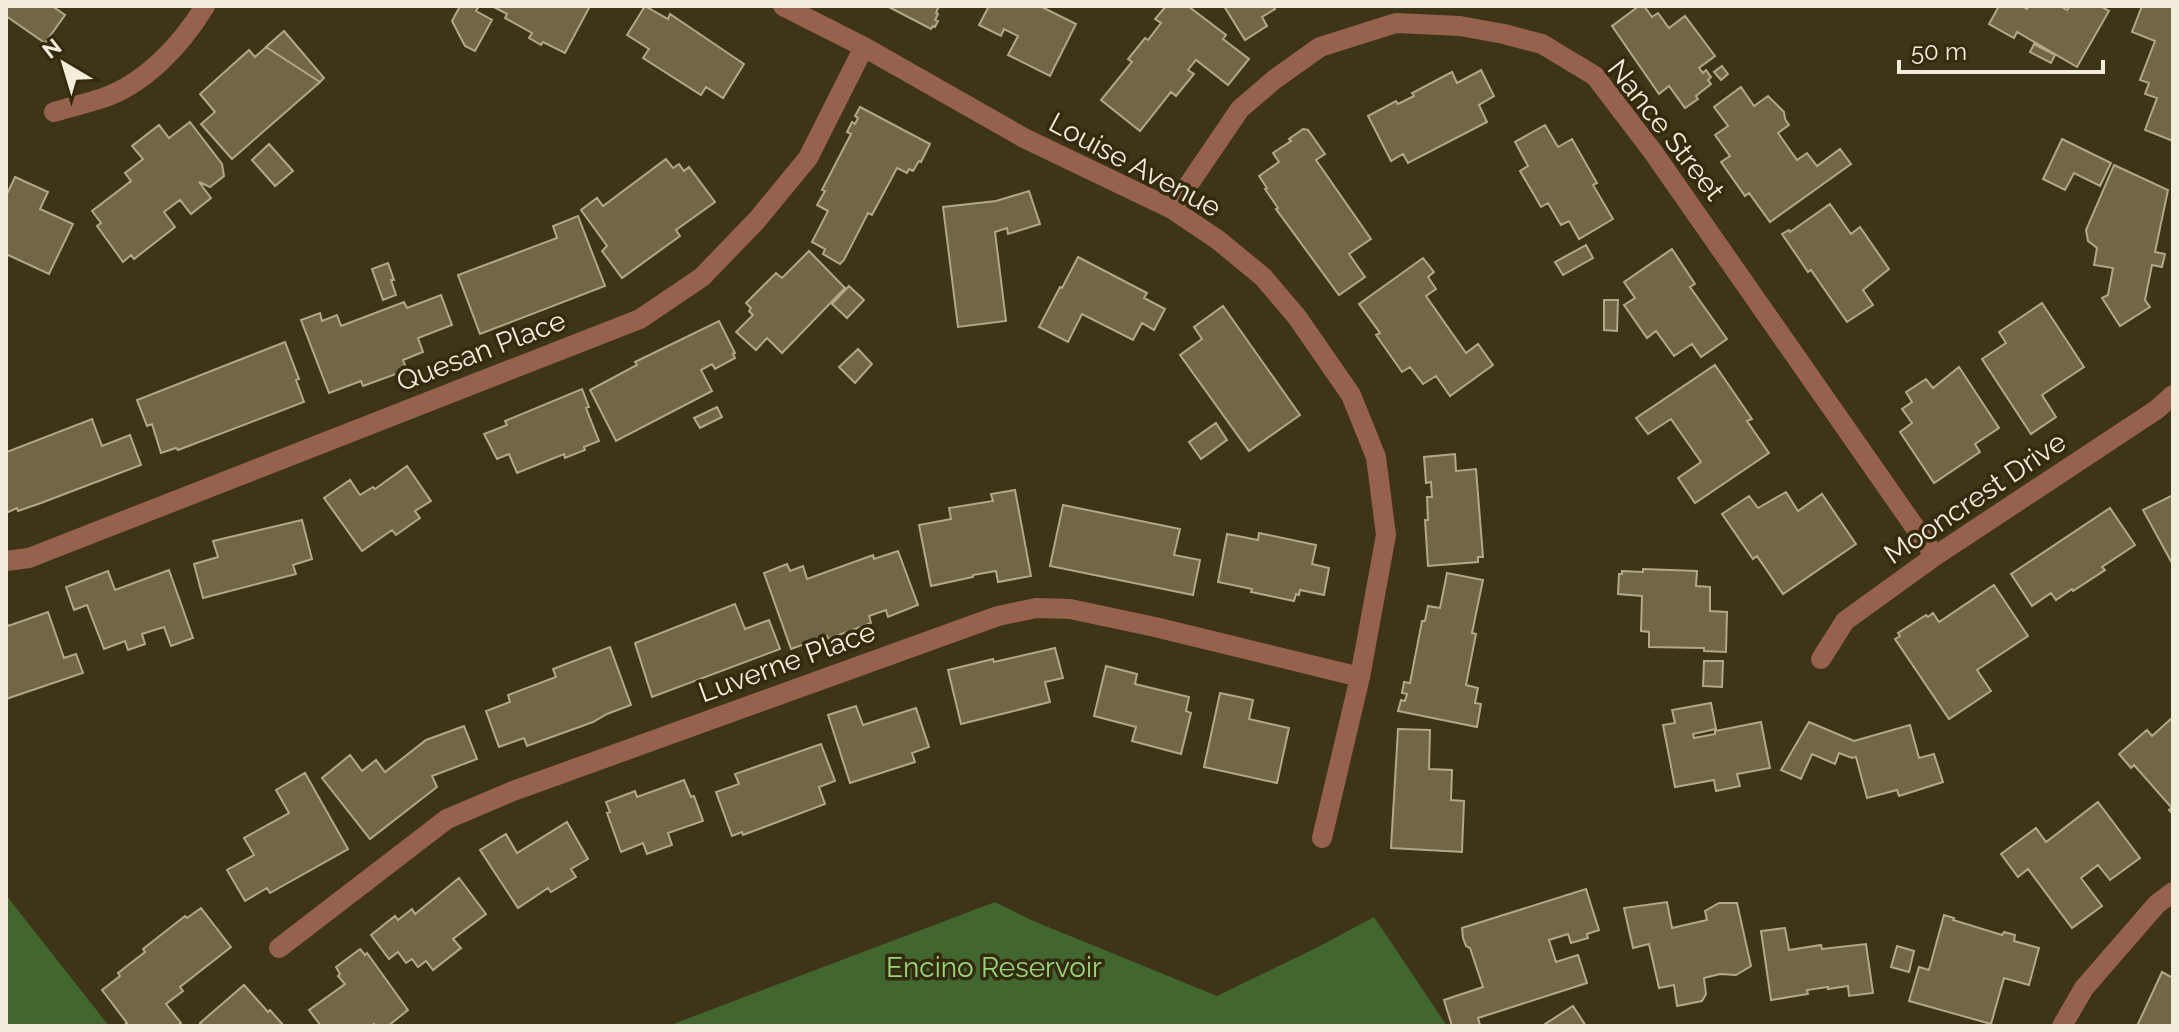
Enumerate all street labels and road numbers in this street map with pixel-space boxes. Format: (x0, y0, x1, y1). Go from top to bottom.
street label: Nance Street (1601, 53, 1732, 207)
street label: Louise Avenue (1043, 106, 1227, 224)
street label: Quesan Place (392, 304, 570, 398)
street label: Mooncrest Drive (1878, 425, 2072, 571)
street label: Luverne Place (694, 615, 880, 709)

